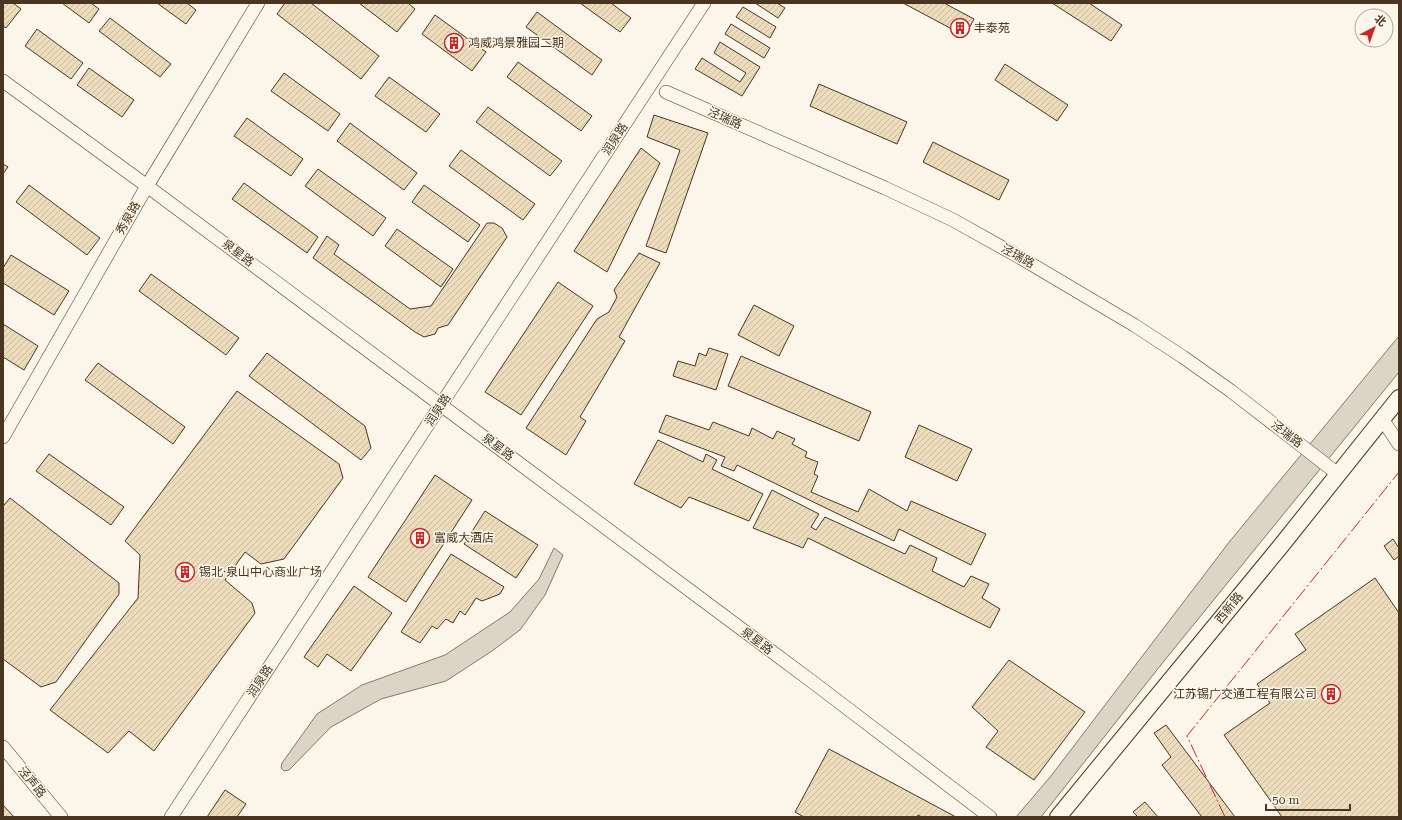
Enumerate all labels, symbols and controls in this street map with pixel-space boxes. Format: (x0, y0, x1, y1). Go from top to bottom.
north arrow (1354, 8, 1394, 48)
text: 北 (1372, 12, 1389, 29)
building icon: 丰泰苑 (949, 17, 971, 39)
place label: 丰泰苑 (974, 21, 1010, 35)
building icon: 鸿威鸿景雅园二期 (443, 32, 465, 54)
place label: 鸿威鸿景雅园二期 (468, 36, 564, 50)
street label: 泾瑞路 (706, 104, 744, 132)
street label: 润泉路 (599, 120, 631, 158)
street label: 秀泉路 (113, 199, 143, 237)
street label: 泉星路 (219, 237, 257, 269)
street label: 泾瑞路 (999, 241, 1037, 271)
street label: 润泉路 (422, 391, 454, 429)
street label: 泾瑞路 (1269, 417, 1305, 451)
street label: 泉星路 (479, 431, 517, 463)
building icon: 富威大酒店 (409, 527, 431, 549)
place label: 富威大酒店 (434, 531, 494, 545)
building icon: 锡北·泉山中心商业广场 (174, 561, 196, 583)
place label: 锡北·泉山中心商业广场 (199, 565, 322, 579)
street label: 西新路 (1212, 590, 1246, 626)
street label: 泉星路 (738, 625, 776, 657)
street label: 润泉路 (244, 662, 276, 700)
building icon: 江苏锡广交通工程有限公司 (1320, 683, 1342, 705)
place label: 江苏锡广交通工程有限公司 (1173, 687, 1317, 701)
street label: 泾声路 (15, 764, 49, 800)
scale bar (1266, 786, 1350, 812)
text: 50 m (1272, 793, 1299, 807)

